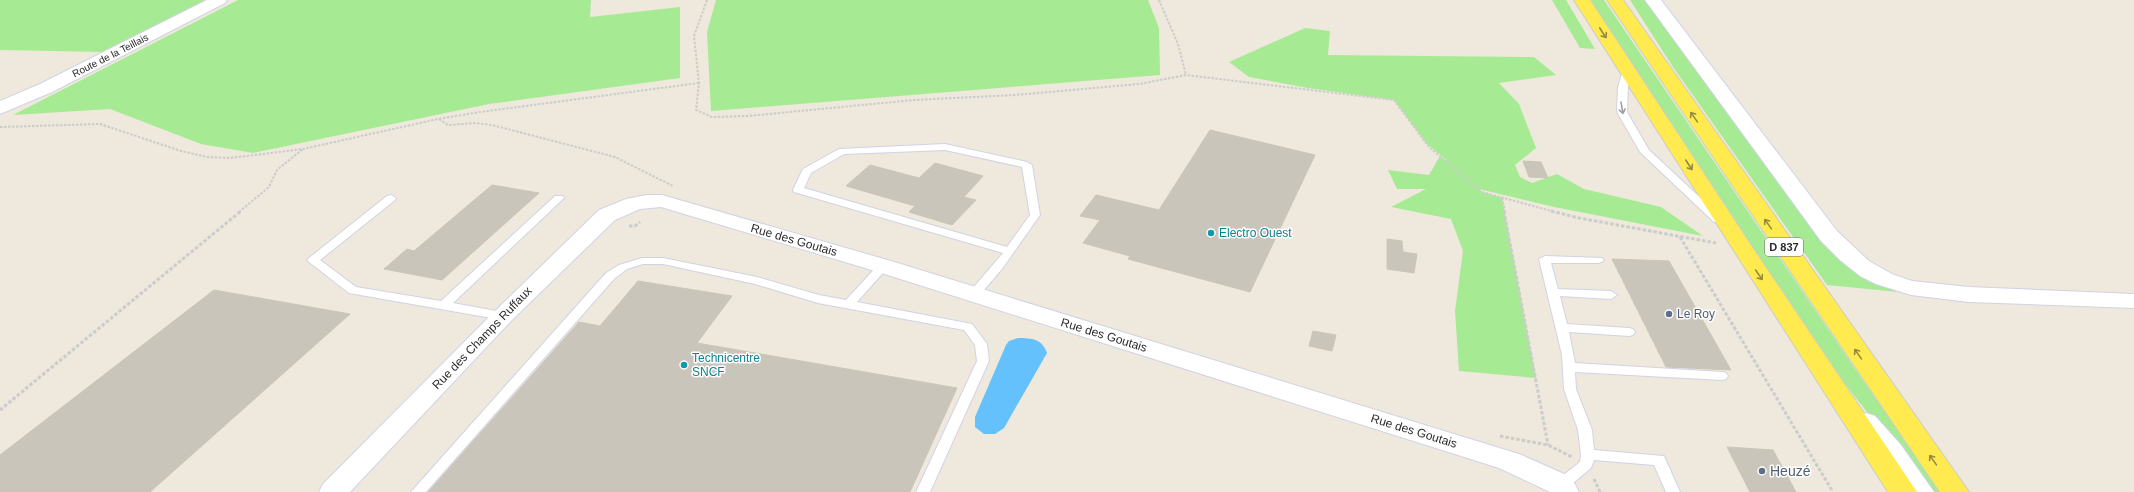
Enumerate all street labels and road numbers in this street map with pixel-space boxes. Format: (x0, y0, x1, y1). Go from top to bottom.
street label: Route de la Teillais (70, 32, 150, 79)
street label: Rue des Goutais (749, 221, 839, 259)
road number: D 837 (1765, 238, 1803, 256)
street label: Rue des Champs Ruffaux (429, 284, 535, 392)
street label: Rue des Goutais (1059, 315, 1149, 355)
street label: Rue des Goutais (1369, 411, 1459, 451)

